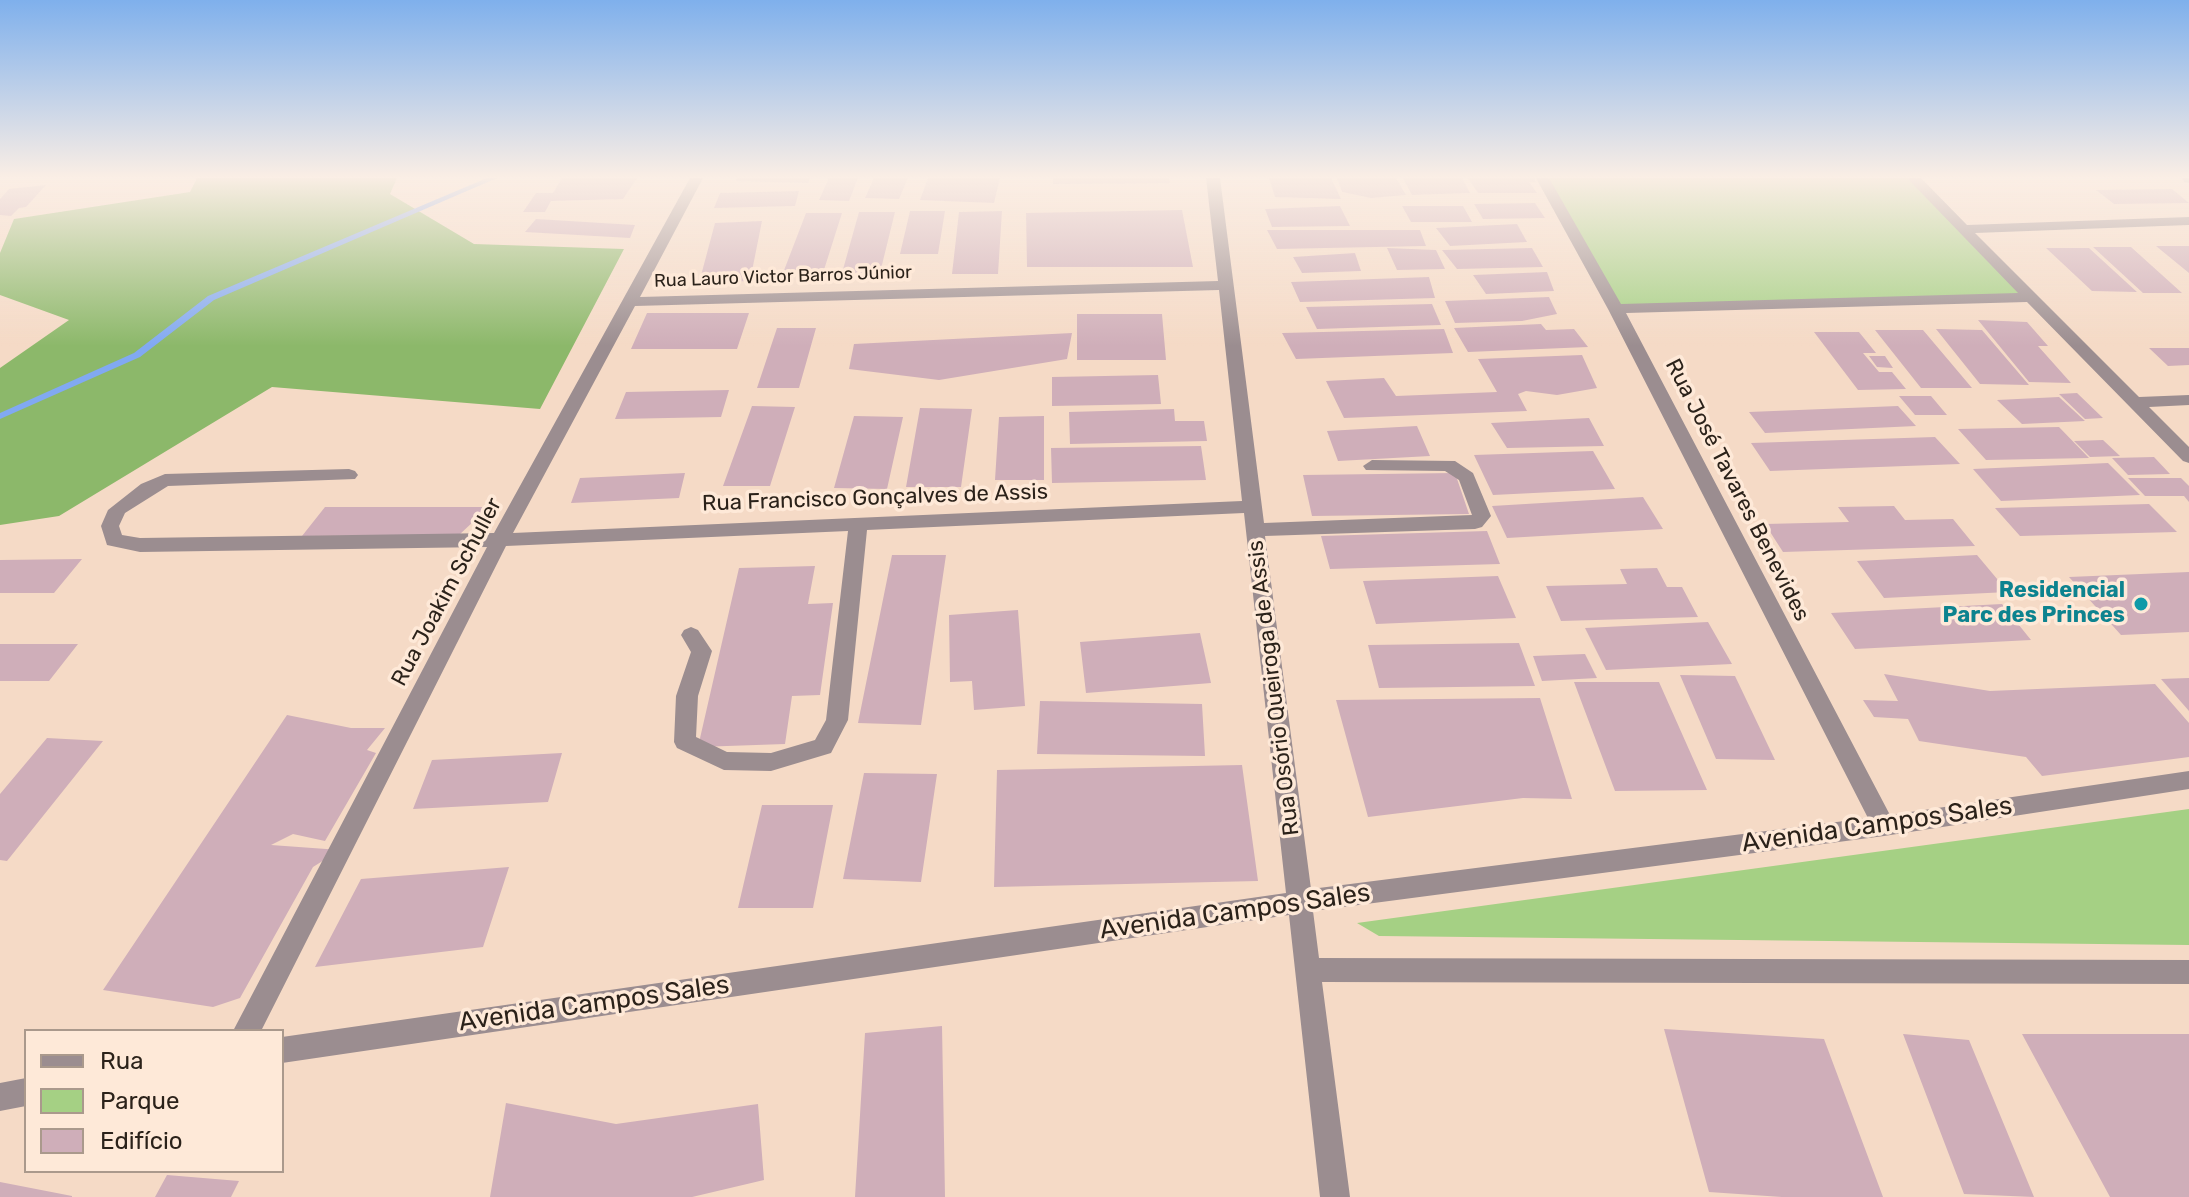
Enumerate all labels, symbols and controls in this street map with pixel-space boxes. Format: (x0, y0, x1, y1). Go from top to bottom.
street label: Rua Lauro Victor Barros Júnior (654, 262, 912, 292)
street label: Rua José Tavares Benevides (1659, 354, 1815, 626)
street label: Rua Francisco Gonçalves de Assis (702, 479, 1048, 517)
street label: Rua Joakim Schuller (386, 493, 508, 691)
street label: Rua Osório Queiroga de Assis (1243, 539, 1305, 837)
place label: Residencial Parc des Princes (1943, 578, 2125, 630)
marker: Residencial Parc des Princes (2132, 595, 2150, 613)
street label: Avenida Campos Sales (1740, 791, 2014, 859)
street label: Avenida Campos Sales (1098, 878, 1372, 946)
street label: Avenida Campos Sales (457, 970, 731, 1038)
legend (24, 1029, 284, 1173)
text: Rua (100, 1047, 143, 1075)
text: Parque (100, 1087, 179, 1115)
text: Edifício (100, 1127, 183, 1155)

